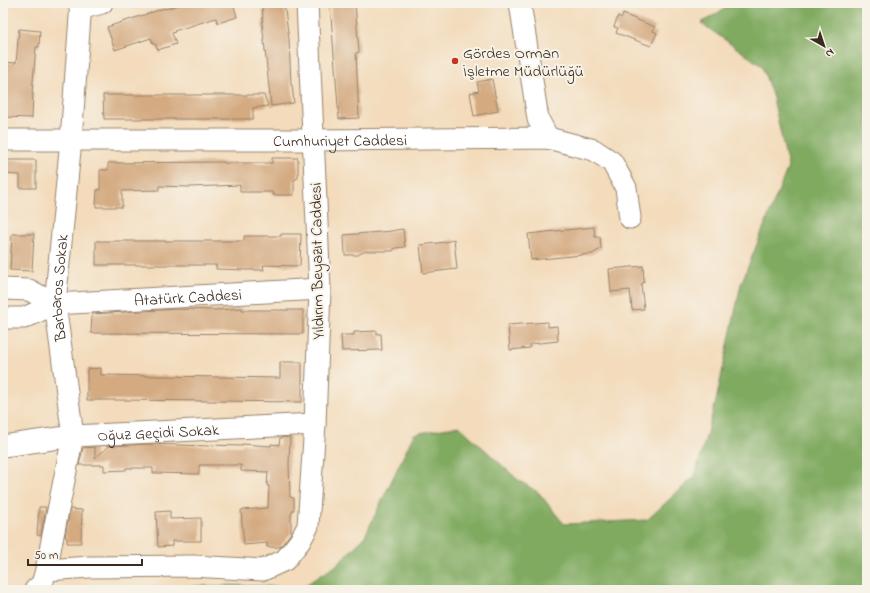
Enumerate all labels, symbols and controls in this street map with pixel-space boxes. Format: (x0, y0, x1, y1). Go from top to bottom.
north arrow (804, 26, 844, 66)
place label: Gördes Orman İşletme Müdürlüğü (463, 42, 584, 84)
text: N (822, 44, 838, 62)
marker: Gördes Orman İşletme Müdürlüğü (450, 56, 460, 66)
street label: Cumhuriyet Caddesi (273, 129, 407, 154)
street label: Yıldırım Beyazıt Caddesi (305, 182, 331, 340)
street label: Barbaros Sokak (45, 232, 76, 344)
street label: Atatürk Caddesi (133, 283, 243, 314)
street label: Oğuz Geçidi Sokak (97, 419, 221, 449)
scale bar (28, 541, 142, 567)
text: 50 m (34, 547, 58, 565)

